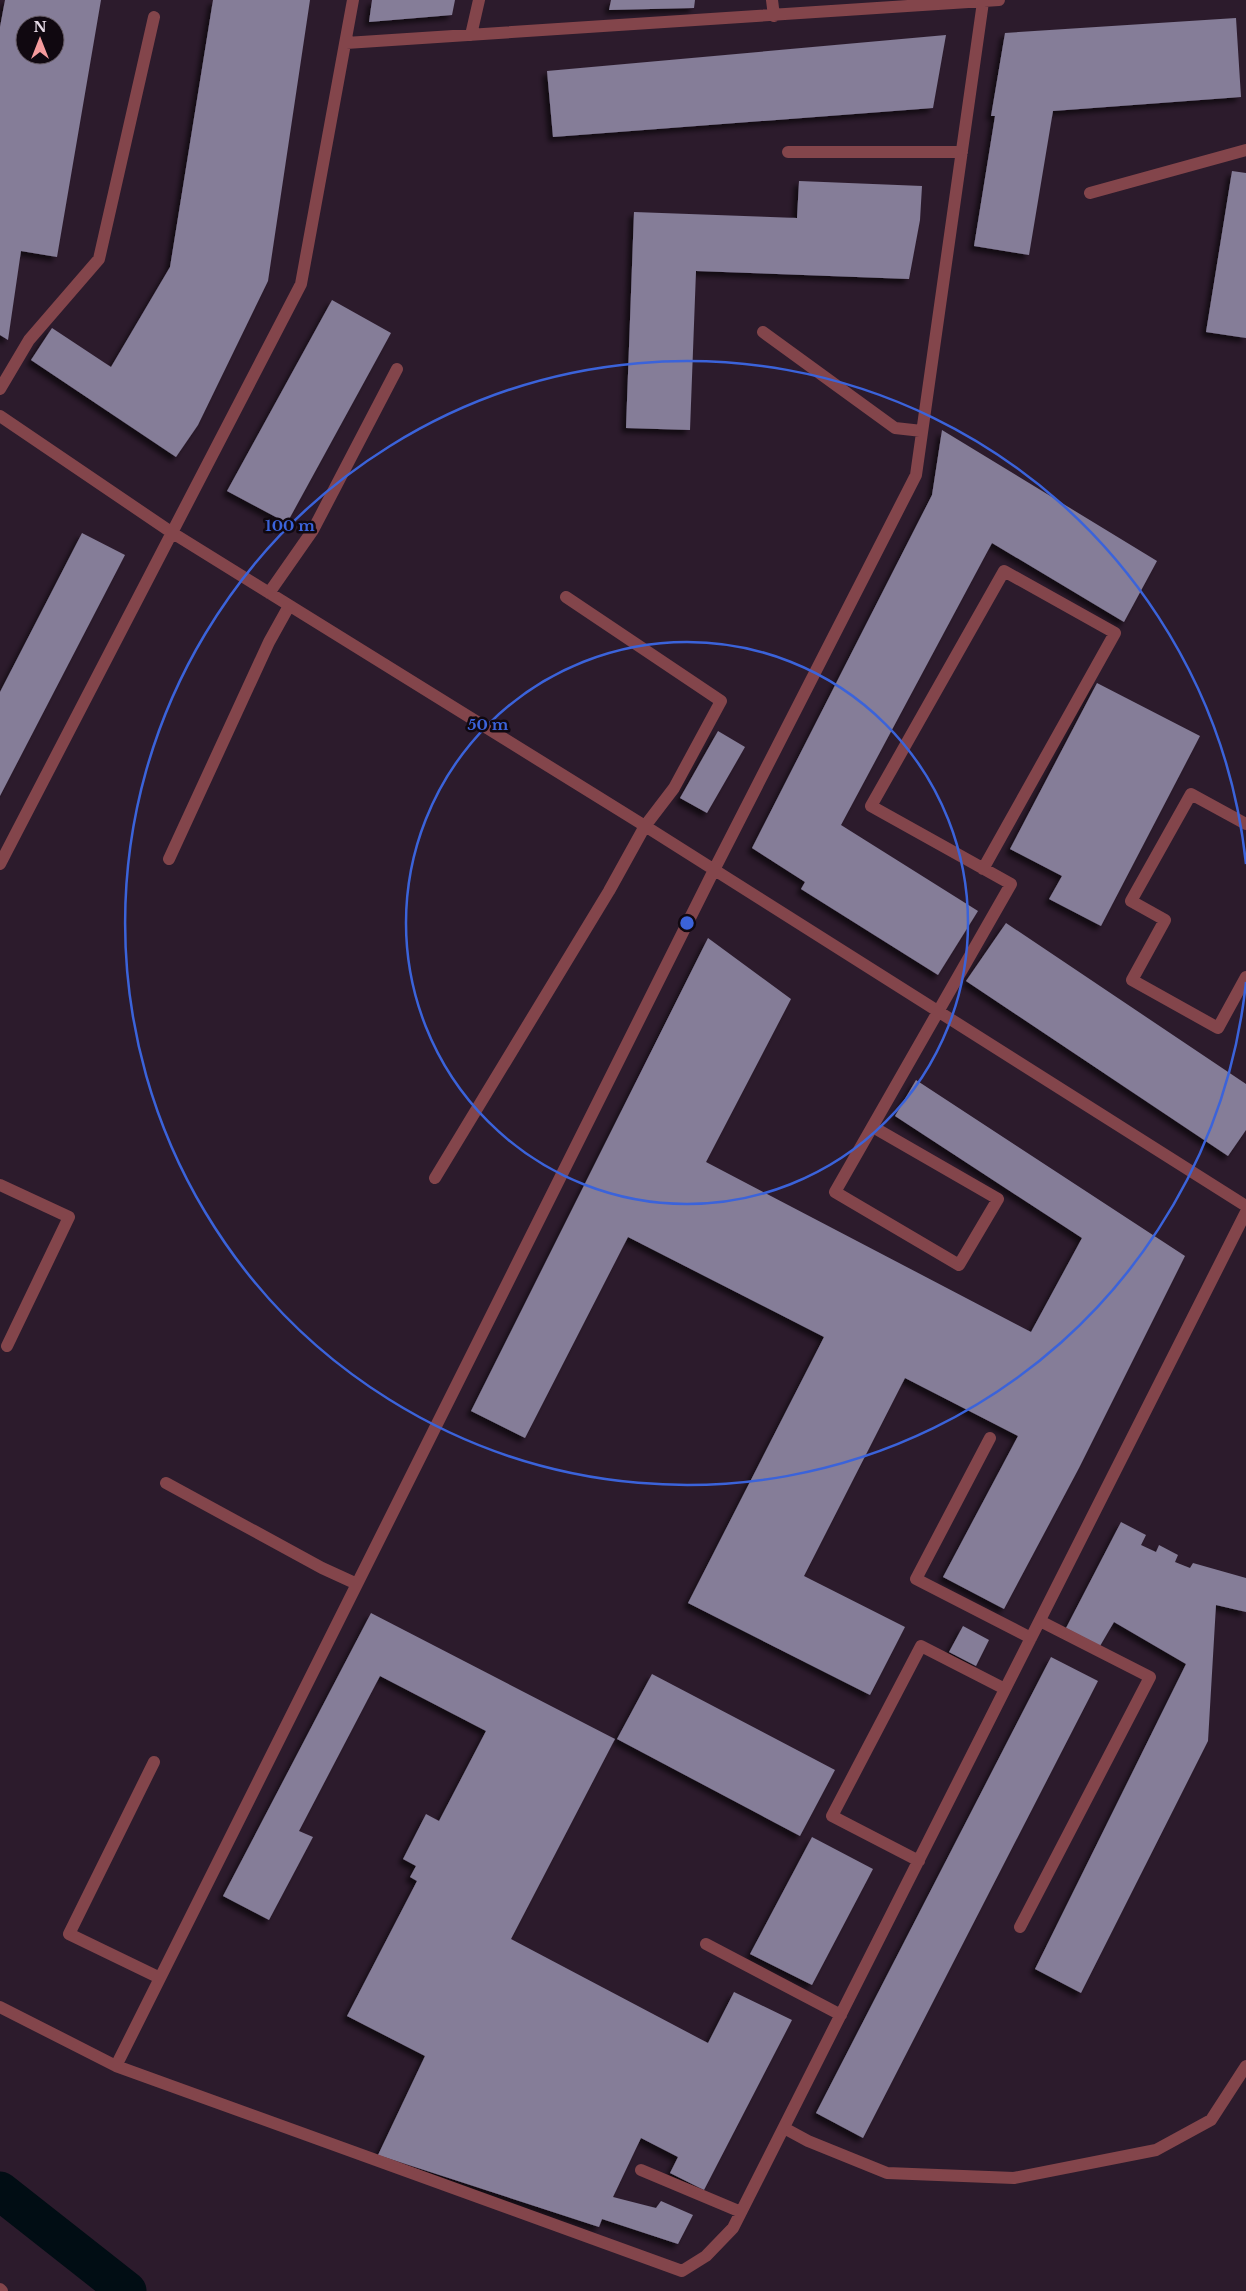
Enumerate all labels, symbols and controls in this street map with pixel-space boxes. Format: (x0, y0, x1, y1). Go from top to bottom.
north arrow (15, 15, 65, 65)
text: N (33, 18, 47, 36)
text: 100 m (265, 516, 315, 535)
text: 50 m (468, 715, 509, 734)
centre of rings (678, 914, 696, 932)

